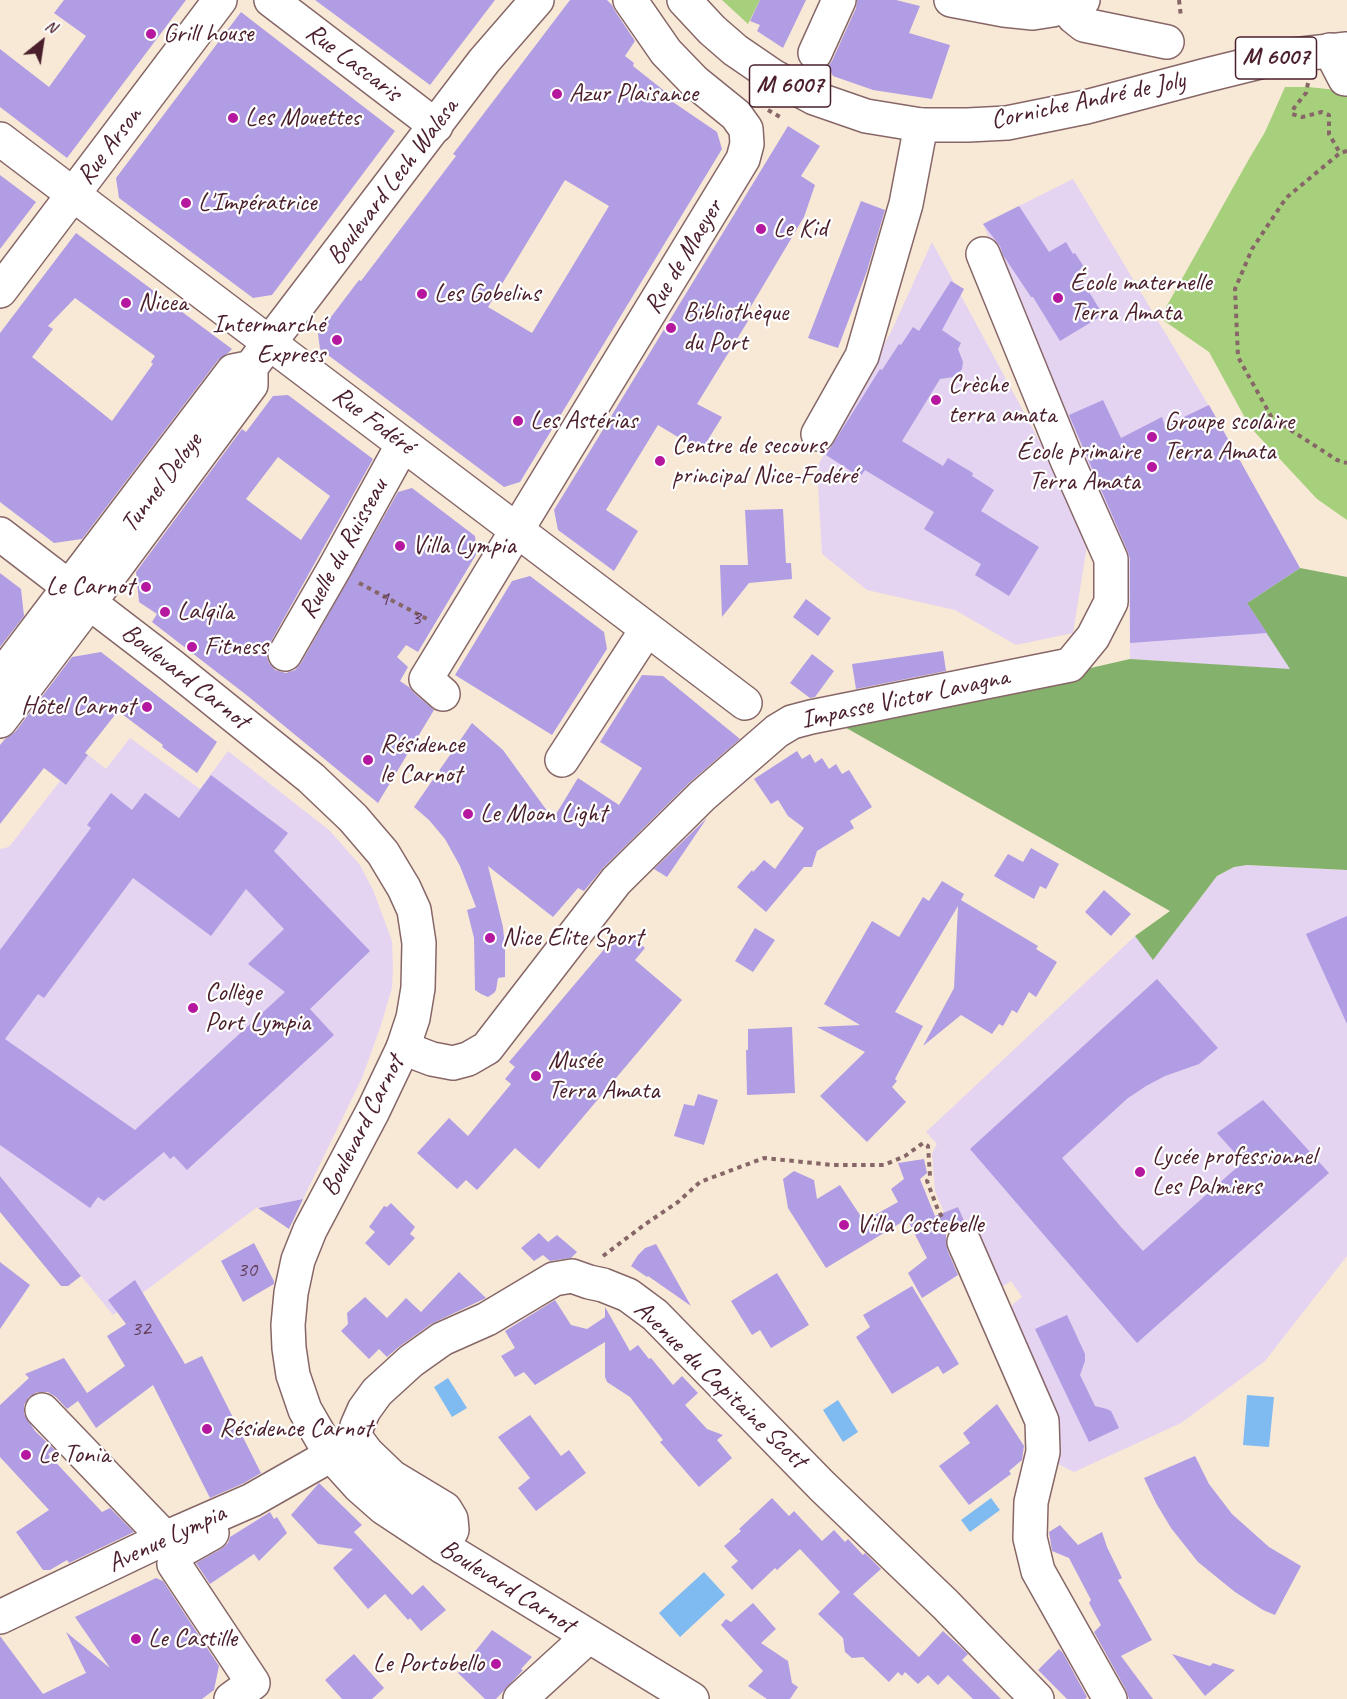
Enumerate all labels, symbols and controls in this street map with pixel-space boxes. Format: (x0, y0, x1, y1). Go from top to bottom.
north arrow (12, 12, 72, 72)
text: N (42, 15, 60, 38)
street label: Rue Lascaris (299, 17, 407, 109)
place label: Grill house (163, 18, 253, 50)
marker: Grill house (144, 27, 158, 41)
road number: M 6007 (1236, 37, 1316, 79)
road number: M 6007 (750, 65, 830, 107)
street label: Corniche André de Joly (988, 65, 1188, 137)
place label: Azur Plaisance (569, 78, 698, 110)
marker: Azur Plaisance (550, 87, 564, 101)
street label: Boulevard Lech Walesa (320, 93, 466, 271)
street label: Rue Arson (71, 101, 149, 191)
place label: Les Mouettes (245, 102, 360, 134)
marker: Les Mouettes (226, 111, 240, 125)
place label: L'Impératrice (198, 187, 316, 219)
street label: Rue de Maeyer (638, 194, 730, 320)
marker: L'Impératrice (179, 196, 193, 210)
place label: Le Kid (773, 213, 827, 245)
marker: Le Kid (754, 222, 768, 236)
place label: École maternelle Terra Amata (1070, 267, 1212, 328)
place label: Les Gobelins (434, 278, 540, 310)
place label: Nicea (138, 287, 187, 319)
marker: Les Gobelins (415, 287, 429, 301)
marker: École maternelle Terra Amata (1051, 291, 1065, 305)
marker: Nicea (119, 296, 133, 310)
place label: Bibliothèque du Port (683, 297, 788, 358)
place label: Intermarché Express (212, 309, 325, 370)
marker: Bibliothèque du Port (664, 321, 678, 335)
marker: Intermarché Express (330, 333, 344, 347)
place label: Crèche terra amata (948, 369, 1056, 430)
street label: Rue Fodéré (326, 380, 420, 462)
marker: Crèche terra amata (929, 393, 943, 407)
place label: Les Astérias (530, 405, 637, 437)
place label: Groupe scolaire Terra Amata (1164, 406, 1294, 467)
marker: Les Astérias (511, 414, 525, 428)
street label: Tunnel Deloye (114, 427, 210, 539)
place label: Centre de secours principal Nice-Fodéré (672, 430, 857, 491)
marker: Groupe scolaire Terra Amata (1145, 430, 1159, 444)
place label: École primaire Terra Amata (1017, 436, 1140, 497)
marker: Centre de secours principal Nice-Fodéré (653, 454, 667, 468)
marker: École primaire Terra Amata (1145, 460, 1159, 474)
street label: Ruelle du Ruisseau (293, 473, 395, 625)
place label: Villa Lympia (412, 530, 516, 562)
marker: Villa Lympia (393, 539, 407, 553)
place label: Le Carnot (46, 571, 134, 603)
marker: Le Carnot (139, 580, 153, 594)
house number: 1 (379, 586, 389, 612)
place label: Lalqila (177, 596, 234, 628)
marker: Lalqila (158, 605, 172, 619)
house number: 3 (411, 605, 421, 631)
street label: Boulevard Carnot (115, 617, 255, 737)
place label: Fitness (204, 631, 267, 663)
marker: Fitness (185, 640, 199, 654)
street label: Impasse Victor Lavagna (798, 662, 1012, 736)
place label: Hôtel Carnot (21, 691, 135, 723)
marker: Hôtel Carnot (140, 700, 154, 714)
place label: Résidence le Carnot (380, 729, 464, 790)
marker: Résidence le Carnot (361, 753, 375, 767)
place label: Le Moon Light (480, 798, 607, 830)
marker: Le Moon Light (461, 807, 475, 821)
place label: Nice Elite Sport (502, 922, 643, 954)
marker: Nice Elite Sport (483, 931, 497, 945)
place label: Collège Port Lympia (205, 977, 310, 1038)
marker: Collège Port Lympia (186, 1001, 200, 1015)
place label: Musée Terra Amata (548, 1045, 659, 1106)
street label: Boulevard Carnot (314, 1051, 412, 1201)
marker: Musée Terra Amata (529, 1069, 543, 1083)
place label: Lycée professionnel Les Palmiers (1152, 1141, 1316, 1202)
marker: Lycée professionnel Les Palmiers (1133, 1165, 1147, 1179)
place label: Villa Costebelle (856, 1209, 983, 1241)
marker: Villa Costebelle (837, 1218, 851, 1232)
house number: 30 (237, 1257, 257, 1283)
street label: Avenue du Capitaine Scott (627, 1294, 813, 1476)
house number: 32 (131, 1316, 151, 1342)
place label: Résidence Carnot (219, 1413, 372, 1445)
marker: Résidence Carnot (200, 1422, 214, 1436)
place label: Le Tonia (38, 1439, 110, 1471)
marker: Le Tonia (19, 1448, 33, 1462)
street label: Avenue Lympia (103, 1498, 231, 1580)
street label: Boulevard Carnot (434, 1533, 580, 1641)
place label: Le Castille (148, 1623, 237, 1655)
marker: Le Castille (129, 1632, 143, 1646)
place label: Le Portobello (373, 1648, 484, 1680)
marker: Le Portobello (489, 1657, 503, 1671)

